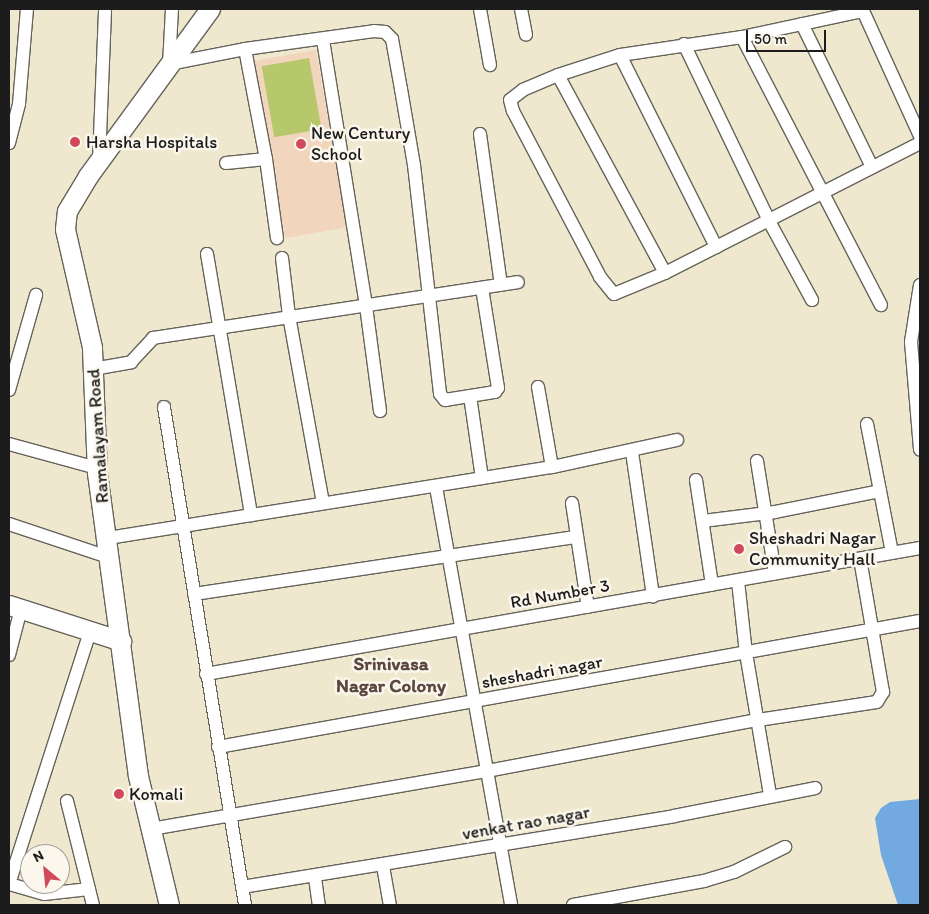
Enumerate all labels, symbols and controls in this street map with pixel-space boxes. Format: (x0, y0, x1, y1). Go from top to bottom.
scale bar (749, 20, 829, 52)
text: 50 m (754, 30, 787, 48)
place label: New Century School (311, 123, 411, 166)
place label: Harsha Hospitals (86, 131, 218, 153)
marker: Harsha Hospitals (68, 135, 82, 149)
marker: New Century School (295, 138, 307, 150)
street label: Ramalayam Road (83, 368, 113, 504)
place label: Sheshadri Nagar Community Hall (749, 528, 876, 570)
marker: Sheshadri Nagar Community Hall (733, 543, 745, 555)
street label: Rd Number 3 (508, 575, 612, 613)
street label: sheshadri nagar (480, 651, 604, 693)
district label: Srinivasa Nagar Colony (336, 653, 446, 697)
place label: Komali (129, 783, 183, 805)
marker: Komali (113, 788, 125, 800)
street label: venkat rao nagar (460, 801, 592, 845)
north arrow (20, 844, 70, 894)
text: N (30, 846, 46, 866)

